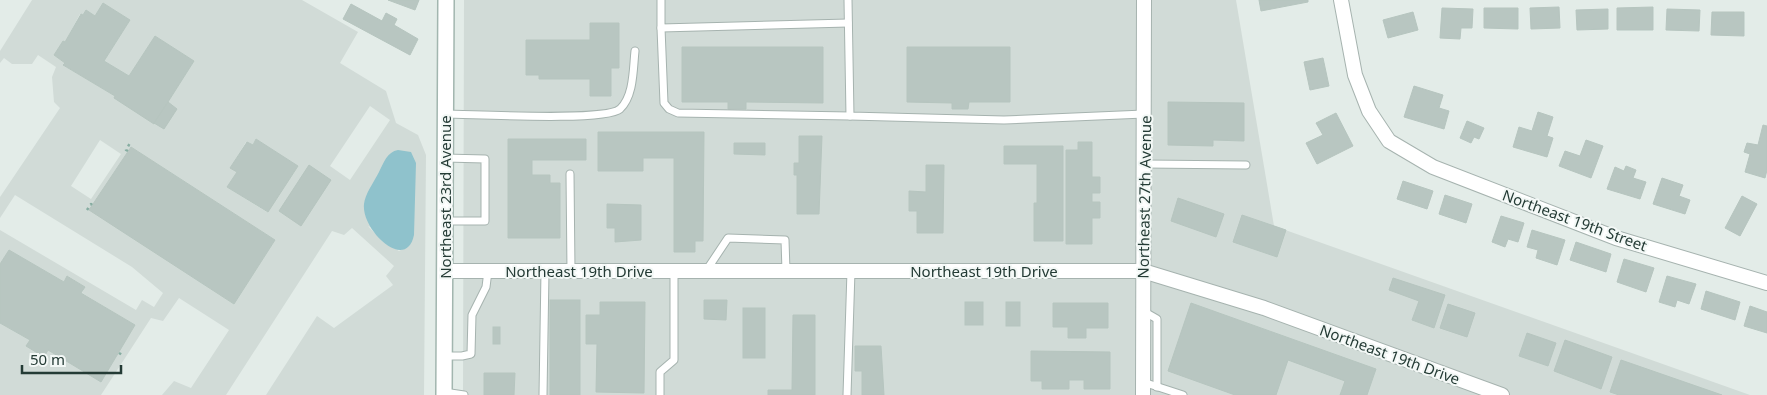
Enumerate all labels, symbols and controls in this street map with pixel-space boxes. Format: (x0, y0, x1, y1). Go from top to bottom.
street label: Northeast 23rd Avenue (435, 115, 455, 279)
street label: Northeast 27th Avenue (1133, 115, 1155, 279)
street label: Northeast 19th Street (1500, 185, 1651, 256)
street label: Northeast 19th Drive (505, 261, 653, 281)
street label: Northeast 19th Drive (910, 261, 1058, 281)
street label: Northeast 19th Drive (1317, 319, 1463, 389)
scale bar (22, 342, 121, 374)
text: 50 m (30, 349, 65, 369)

